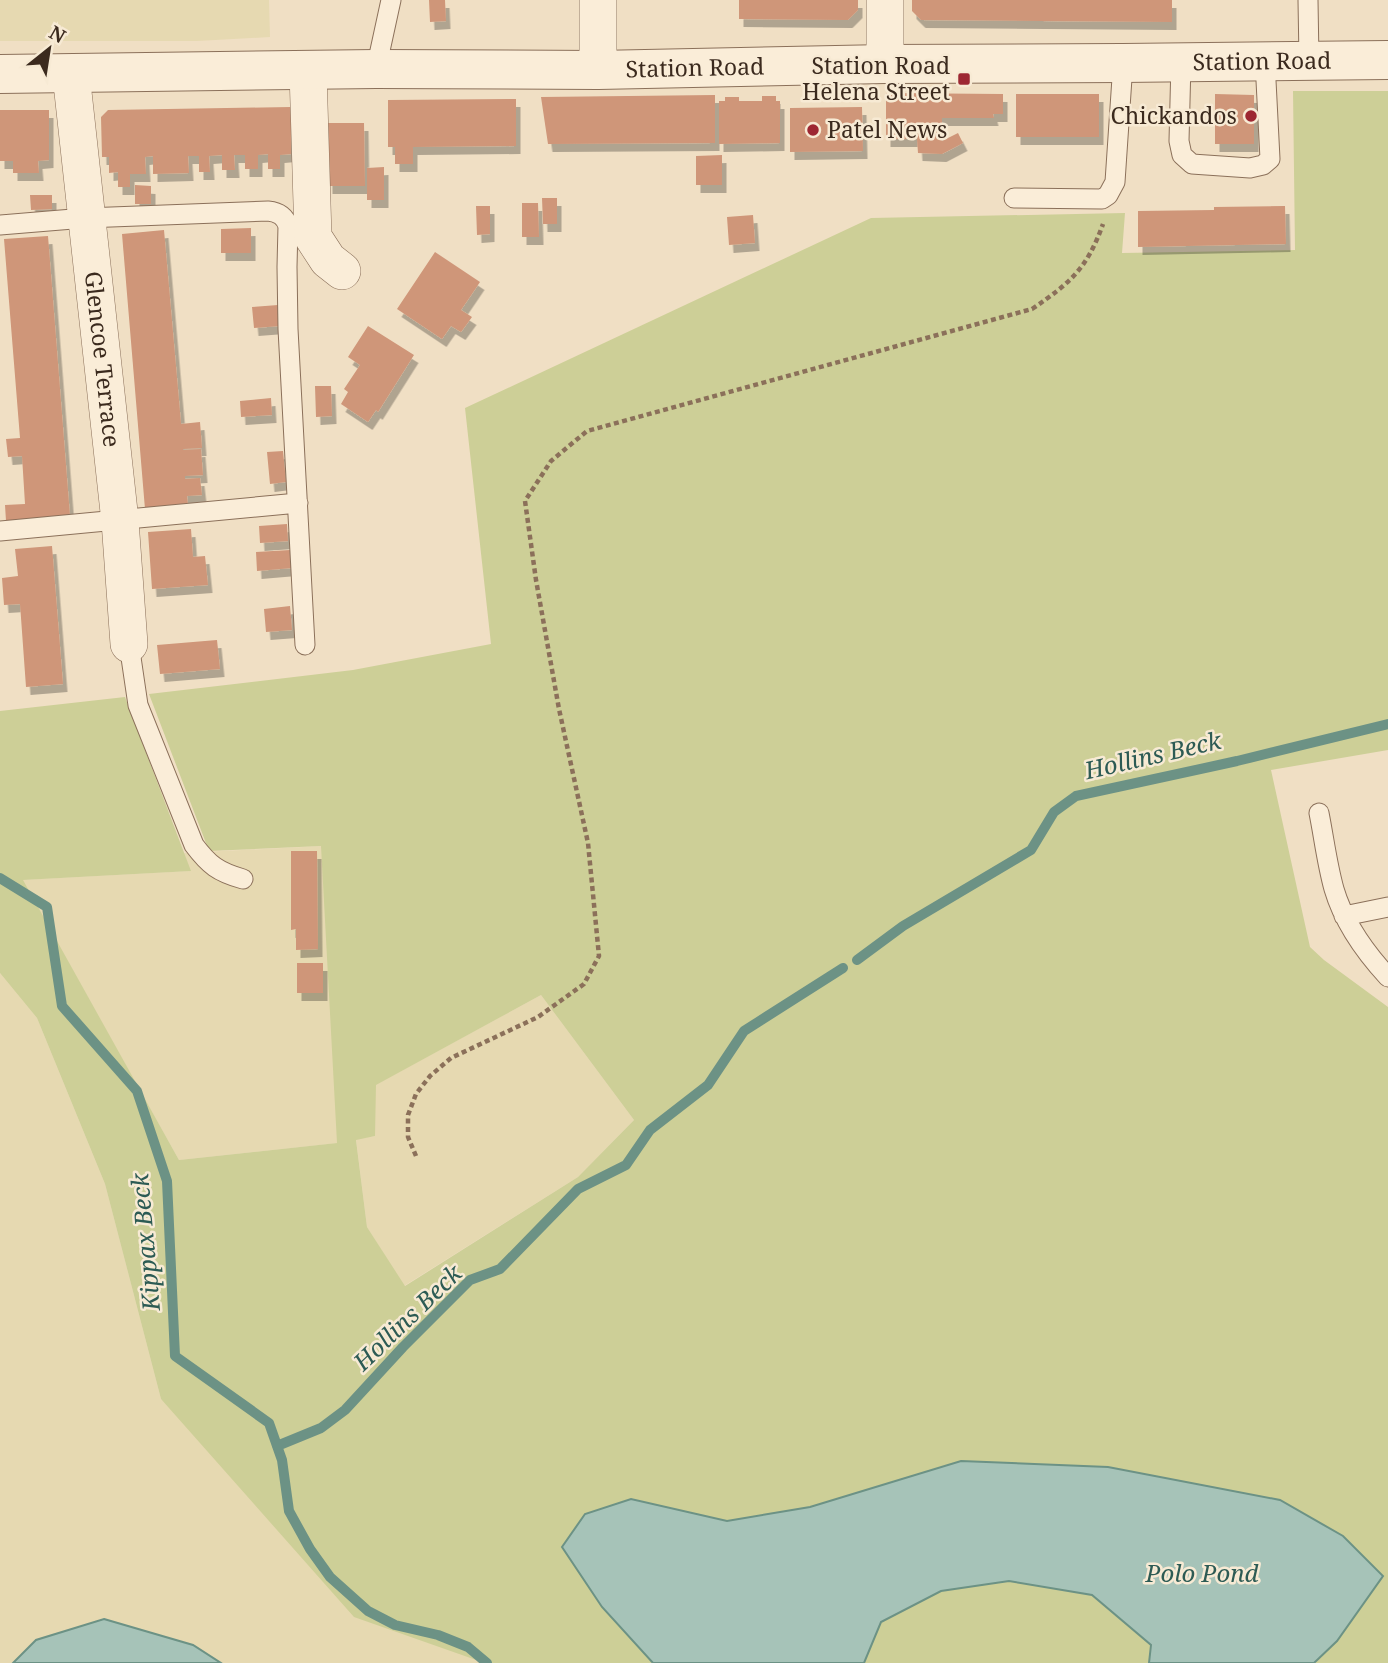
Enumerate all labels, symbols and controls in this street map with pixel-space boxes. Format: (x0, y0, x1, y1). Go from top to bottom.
north arrow (14, 14, 84, 84)
text: N (45, 19, 71, 49)
street label: Station Road (1192, 44, 1331, 77)
place label: Station Road Helena Street (802, 49, 950, 107)
street label: Station Road (625, 50, 765, 84)
marker: Station Road Helena Street (956, 71, 972, 87)
place label: Chickandos (1111, 99, 1237, 131)
marker: Chickandos (1243, 108, 1259, 124)
place label: Patel News (827, 113, 947, 145)
marker: Patel News (805, 122, 821, 138)
street label: Glencoe Terrace (78, 270, 129, 449)
water label: Hollins Beck (1080, 722, 1226, 787)
water label: Kippax Beck (122, 1171, 167, 1313)
water label: Hollins Beck (345, 1256, 469, 1378)
water label: Polo Pond (1145, 1556, 1259, 1589)

